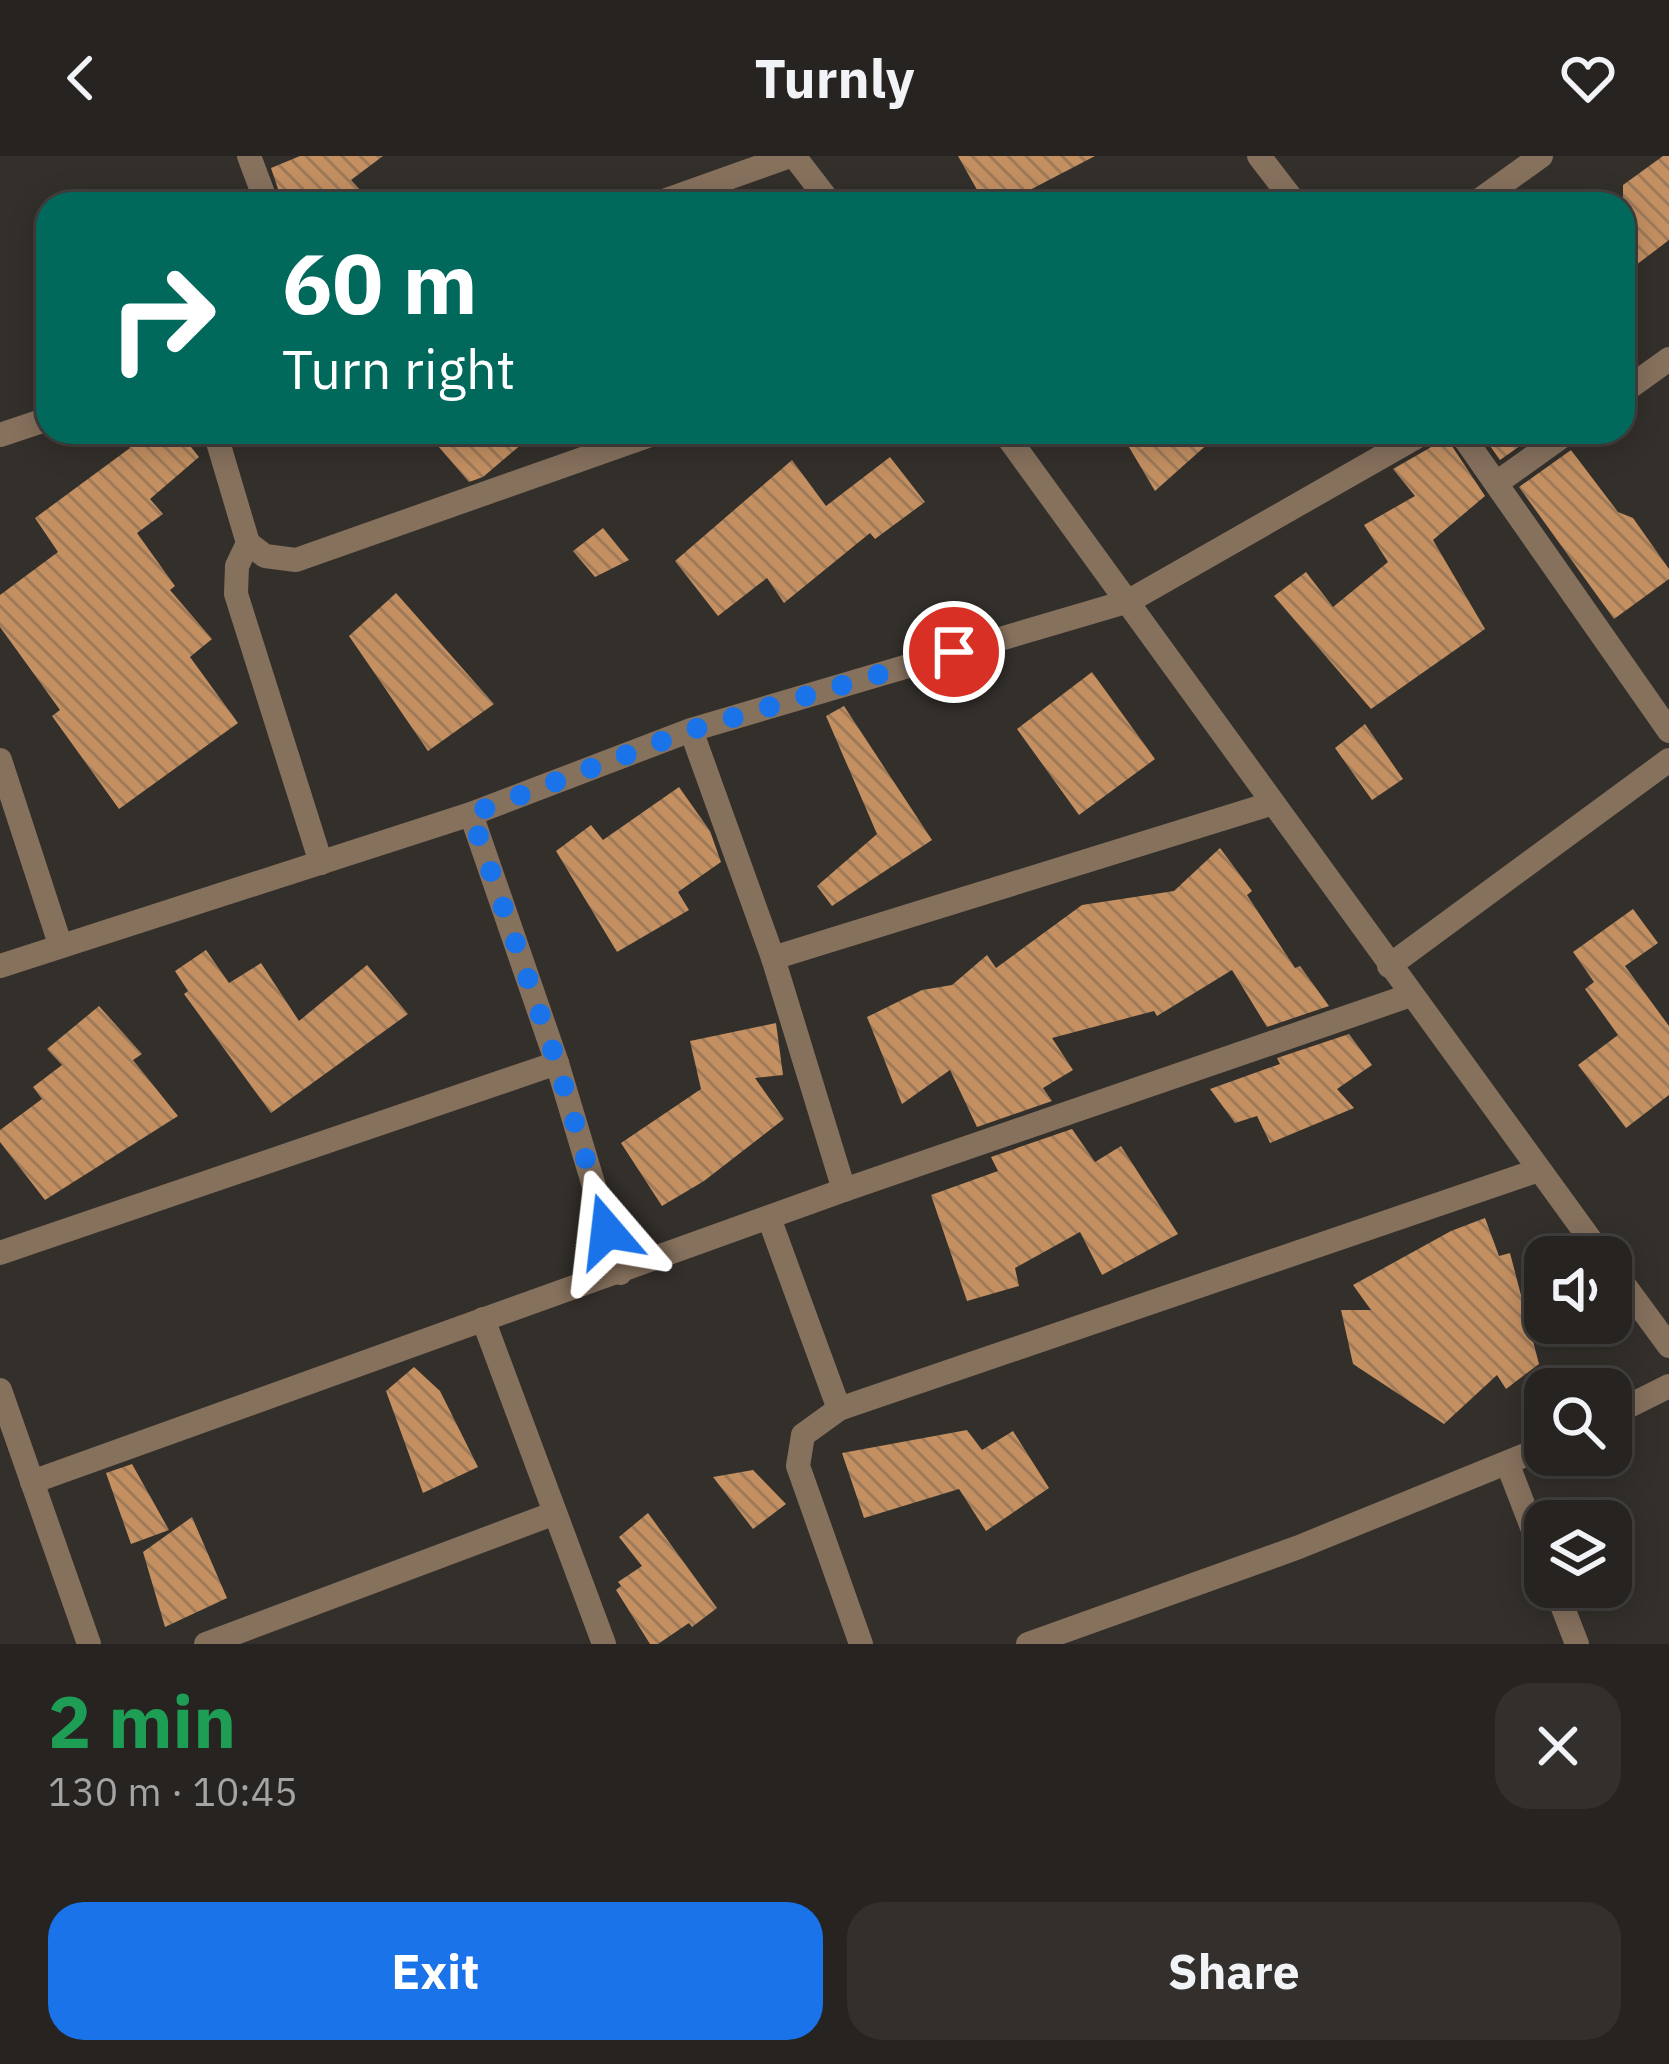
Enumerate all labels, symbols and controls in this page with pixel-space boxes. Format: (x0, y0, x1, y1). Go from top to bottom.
text: Turnly (754, 43, 915, 113)
icon: back (48, 45, 114, 111)
icon: heart (1555, 45, 1621, 111)
text: 60 m (282, 228, 478, 337)
icon: right (84, 240, 240, 396)
text: Turn right (282, 334, 516, 404)
pin (903, 601, 1005, 703)
icon: arrive (921, 619, 987, 685)
position arrow (544, 1168, 670, 1294)
map controls (1524, 1236, 1632, 1608)
button: sound (1524, 1236, 1632, 1344)
button: search (1524, 1368, 1632, 1476)
button: layers (1524, 1500, 1632, 1608)
text: 2 min (48, 1674, 236, 1768)
button: close (1495, 1683, 1621, 1809)
text: 130 m · 10:45 (48, 1766, 298, 1817)
button: Exit (48, 1902, 823, 2040)
button: Share (847, 1902, 1621, 2040)

